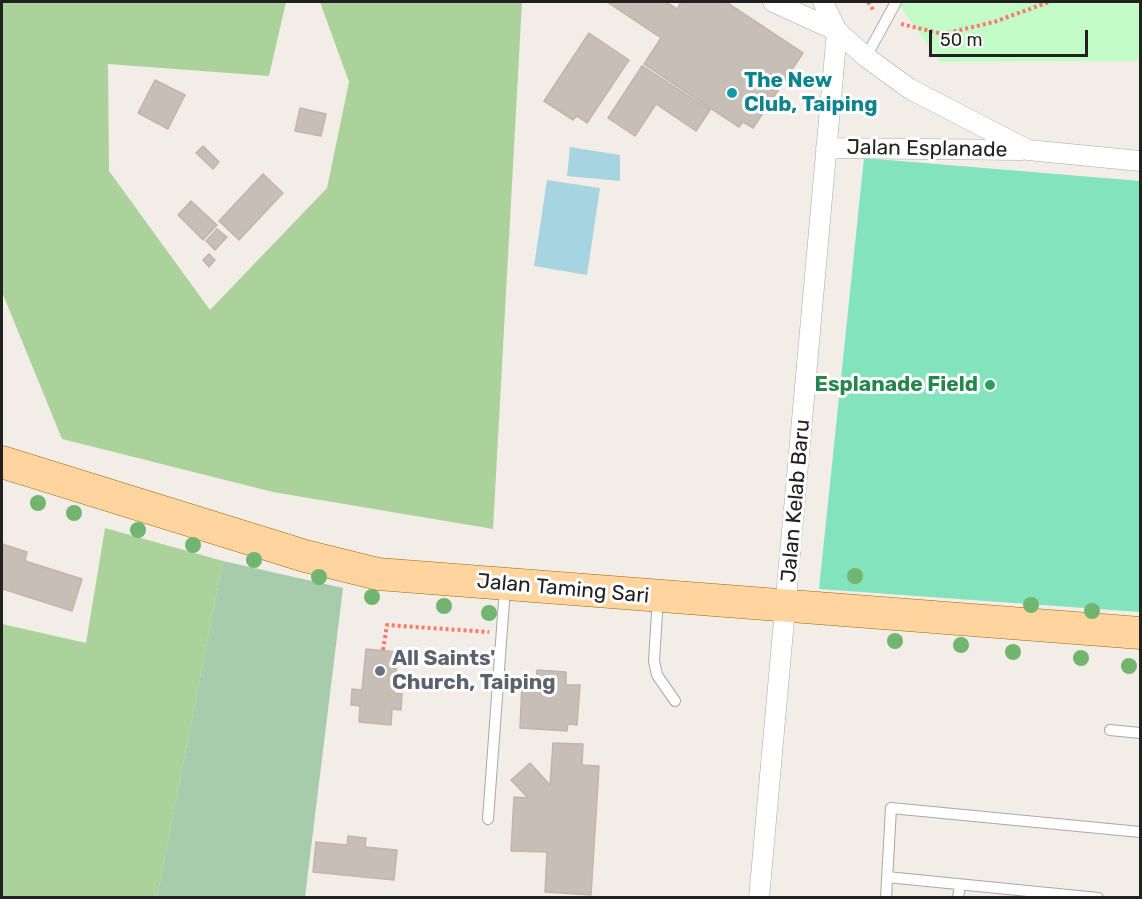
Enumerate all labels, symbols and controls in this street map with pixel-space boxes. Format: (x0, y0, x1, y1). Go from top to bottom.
scale bar (932, 18, 1091, 56)
text: 50 m (940, 29, 983, 51)
place label: The New Club, Taiping (744, 68, 878, 118)
marker: The New Club, Taiping (725, 86, 739, 100)
street label: Jalan Esplanade (846, 135, 1008, 163)
place label: Esplanade Field (815, 372, 978, 398)
marker: Esplanade Field (983, 378, 997, 392)
street label: Jalan Kelab Baru (776, 418, 816, 584)
street label: Jalan Taming Sari (476, 569, 650, 609)
place label: All Saints' Church, Taiping (392, 646, 555, 696)
marker: All Saints' Church, Taiping (373, 664, 387, 678)

